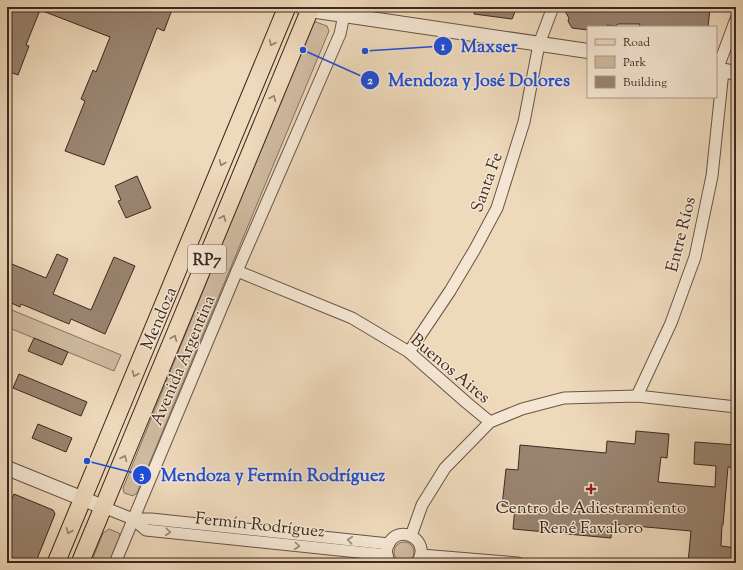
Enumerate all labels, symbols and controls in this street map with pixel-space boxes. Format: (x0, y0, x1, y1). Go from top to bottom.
legend (587, 26, 717, 98)
callout: Maxser (433, 31, 526, 61)
text: Road (623, 34, 650, 52)
text: Maxser (461, 35, 518, 61)
text: 1 (440, 38, 446, 56)
one-way arrow (269, 39, 277, 46)
text: Park (623, 54, 646, 72)
callout: Mendoza y José Dolores (360, 65, 578, 95)
text: Mendoza y José Dolores (388, 69, 570, 95)
text: 2 (367, 72, 373, 90)
text: Building (623, 74, 667, 92)
one-way arrow (268, 95, 276, 103)
street label: Santa Fe (466, 149, 510, 216)
one-way arrow (219, 160, 227, 167)
street label: Entre Ríos (661, 194, 703, 275)
one-way arrow (219, 215, 227, 222)
road number: RP7 (188, 245, 226, 273)
street label: Mendoza (136, 283, 184, 354)
street label: Avenida Argentina (146, 292, 222, 430)
street label: Buenos Aires (405, 329, 495, 410)
one-way arrow (169, 335, 177, 342)
one-way arrow (132, 369, 140, 377)
one-way arrow (119, 455, 127, 463)
callout: Mendoza y Fermín Rodríguez (132, 460, 393, 490)
text: Mendoza y Fermín Rodríguez (161, 464, 385, 490)
text: 3 (140, 467, 145, 485)
marker: Centro de Adiestramiento René Favaloro (585, 483, 597, 495)
place label: Centro de Adiestramiento René Favaloro (496, 497, 686, 541)
street label: Fermín Rodríguez (194, 507, 326, 545)
one-way arrow (66, 527, 74, 534)
one-way arrow (165, 528, 171, 537)
one-way arrow (347, 535, 353, 544)
one-way arrow (294, 541, 300, 550)

